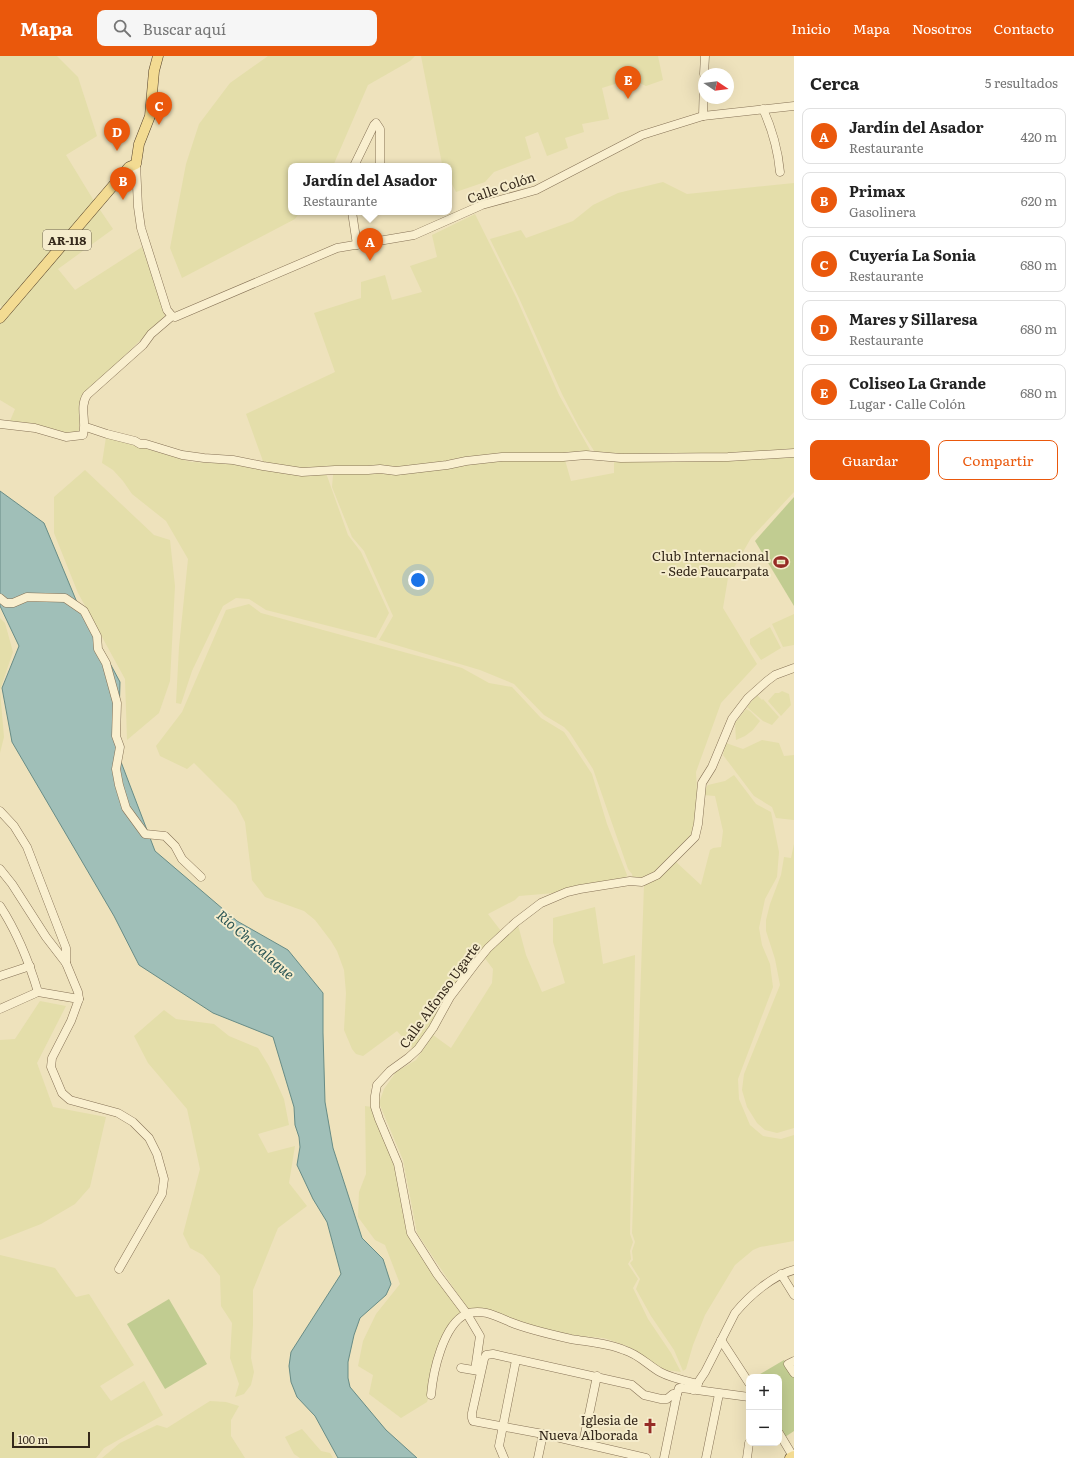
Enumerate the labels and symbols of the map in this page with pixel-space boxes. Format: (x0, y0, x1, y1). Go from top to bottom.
pin: E (615, 66, 641, 99)
north arrow (698, 68, 734, 104)
pin: C (146, 92, 172, 125)
pin: D (104, 118, 130, 151)
street label: Calle Colón (464, 166, 538, 207)
pin: B (110, 167, 136, 200)
pin: A (357, 228, 383, 261)
road number: AR-118 (43, 230, 91, 250)
place label: Club Internacional - Sede Paucarpata (652, 546, 770, 580)
sports icon: Club Internacional - Sede Paucarpata (772, 553, 790, 571)
your location (408, 570, 428, 590)
water label: Río Chacalaque (213, 905, 299, 984)
street label: Calle Alfonso Ugarte (394, 938, 484, 1052)
place label: Iglesia de Nueva Alborada (538, 1410, 638, 1444)
church icon: Iglesia de Nueva Alborada (641, 1417, 659, 1435)
scale bar (12, 1430, 90, 1449)

